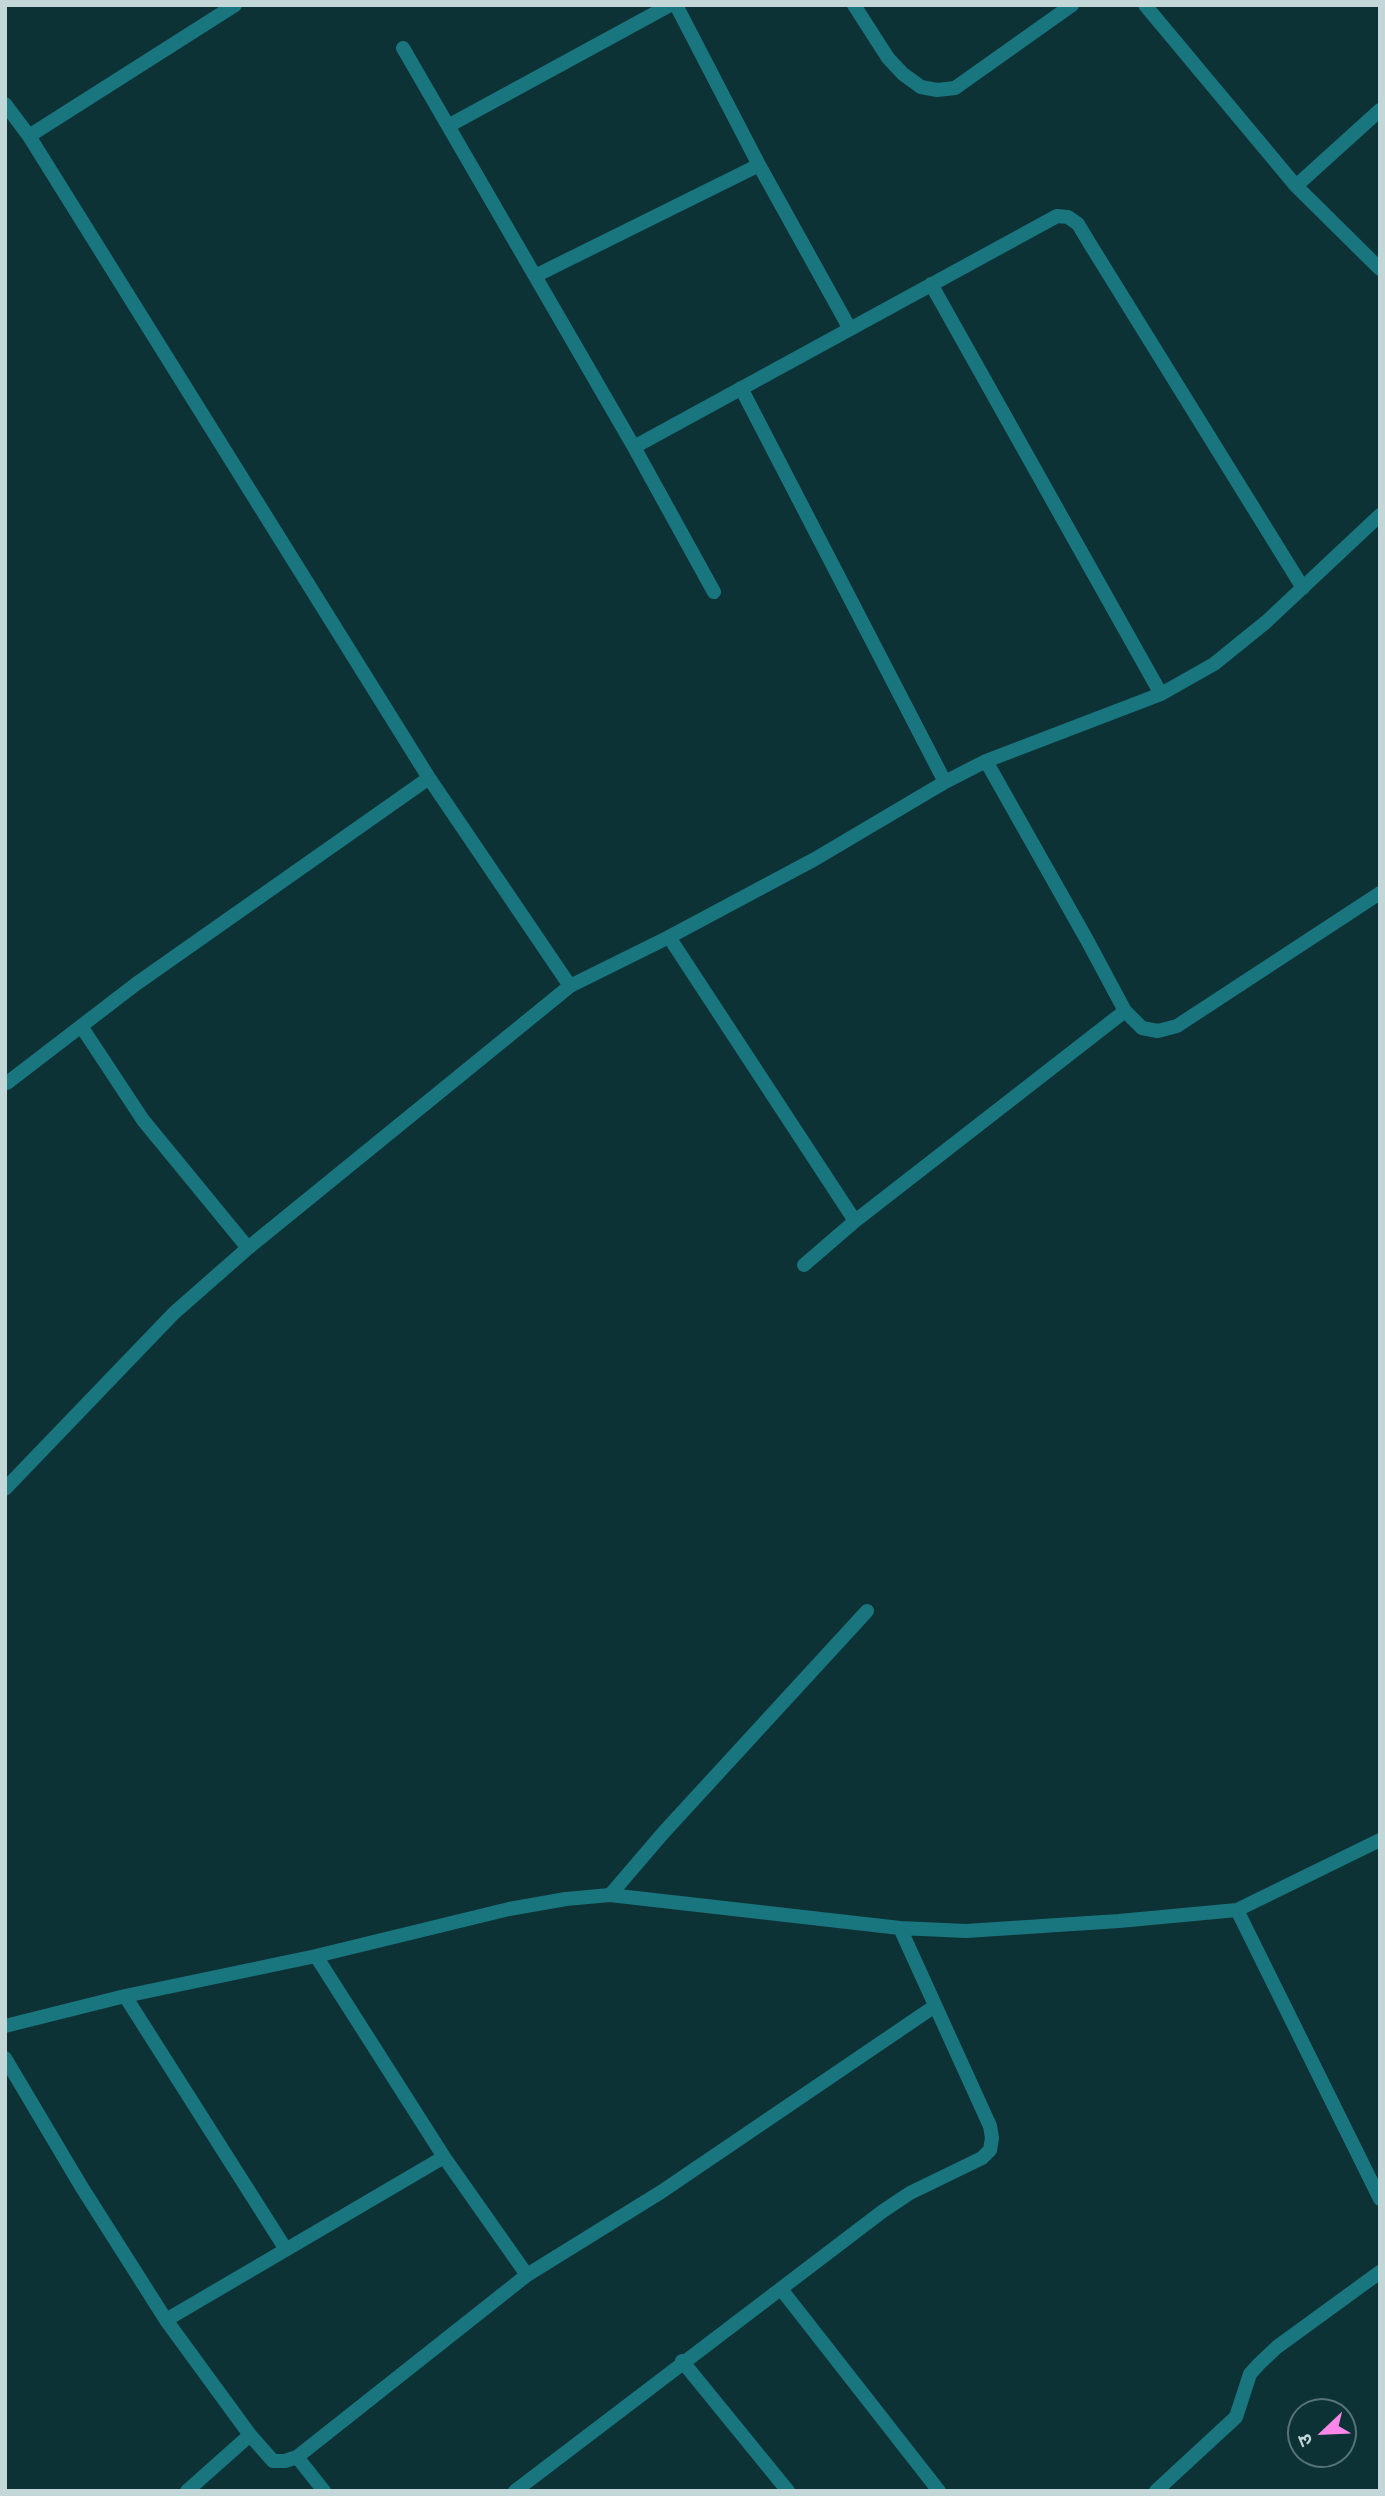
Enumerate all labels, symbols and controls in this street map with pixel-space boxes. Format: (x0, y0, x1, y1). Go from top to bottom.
north arrow (1287, 2398, 1357, 2468)
text: उ (1292, 2431, 1317, 2450)

